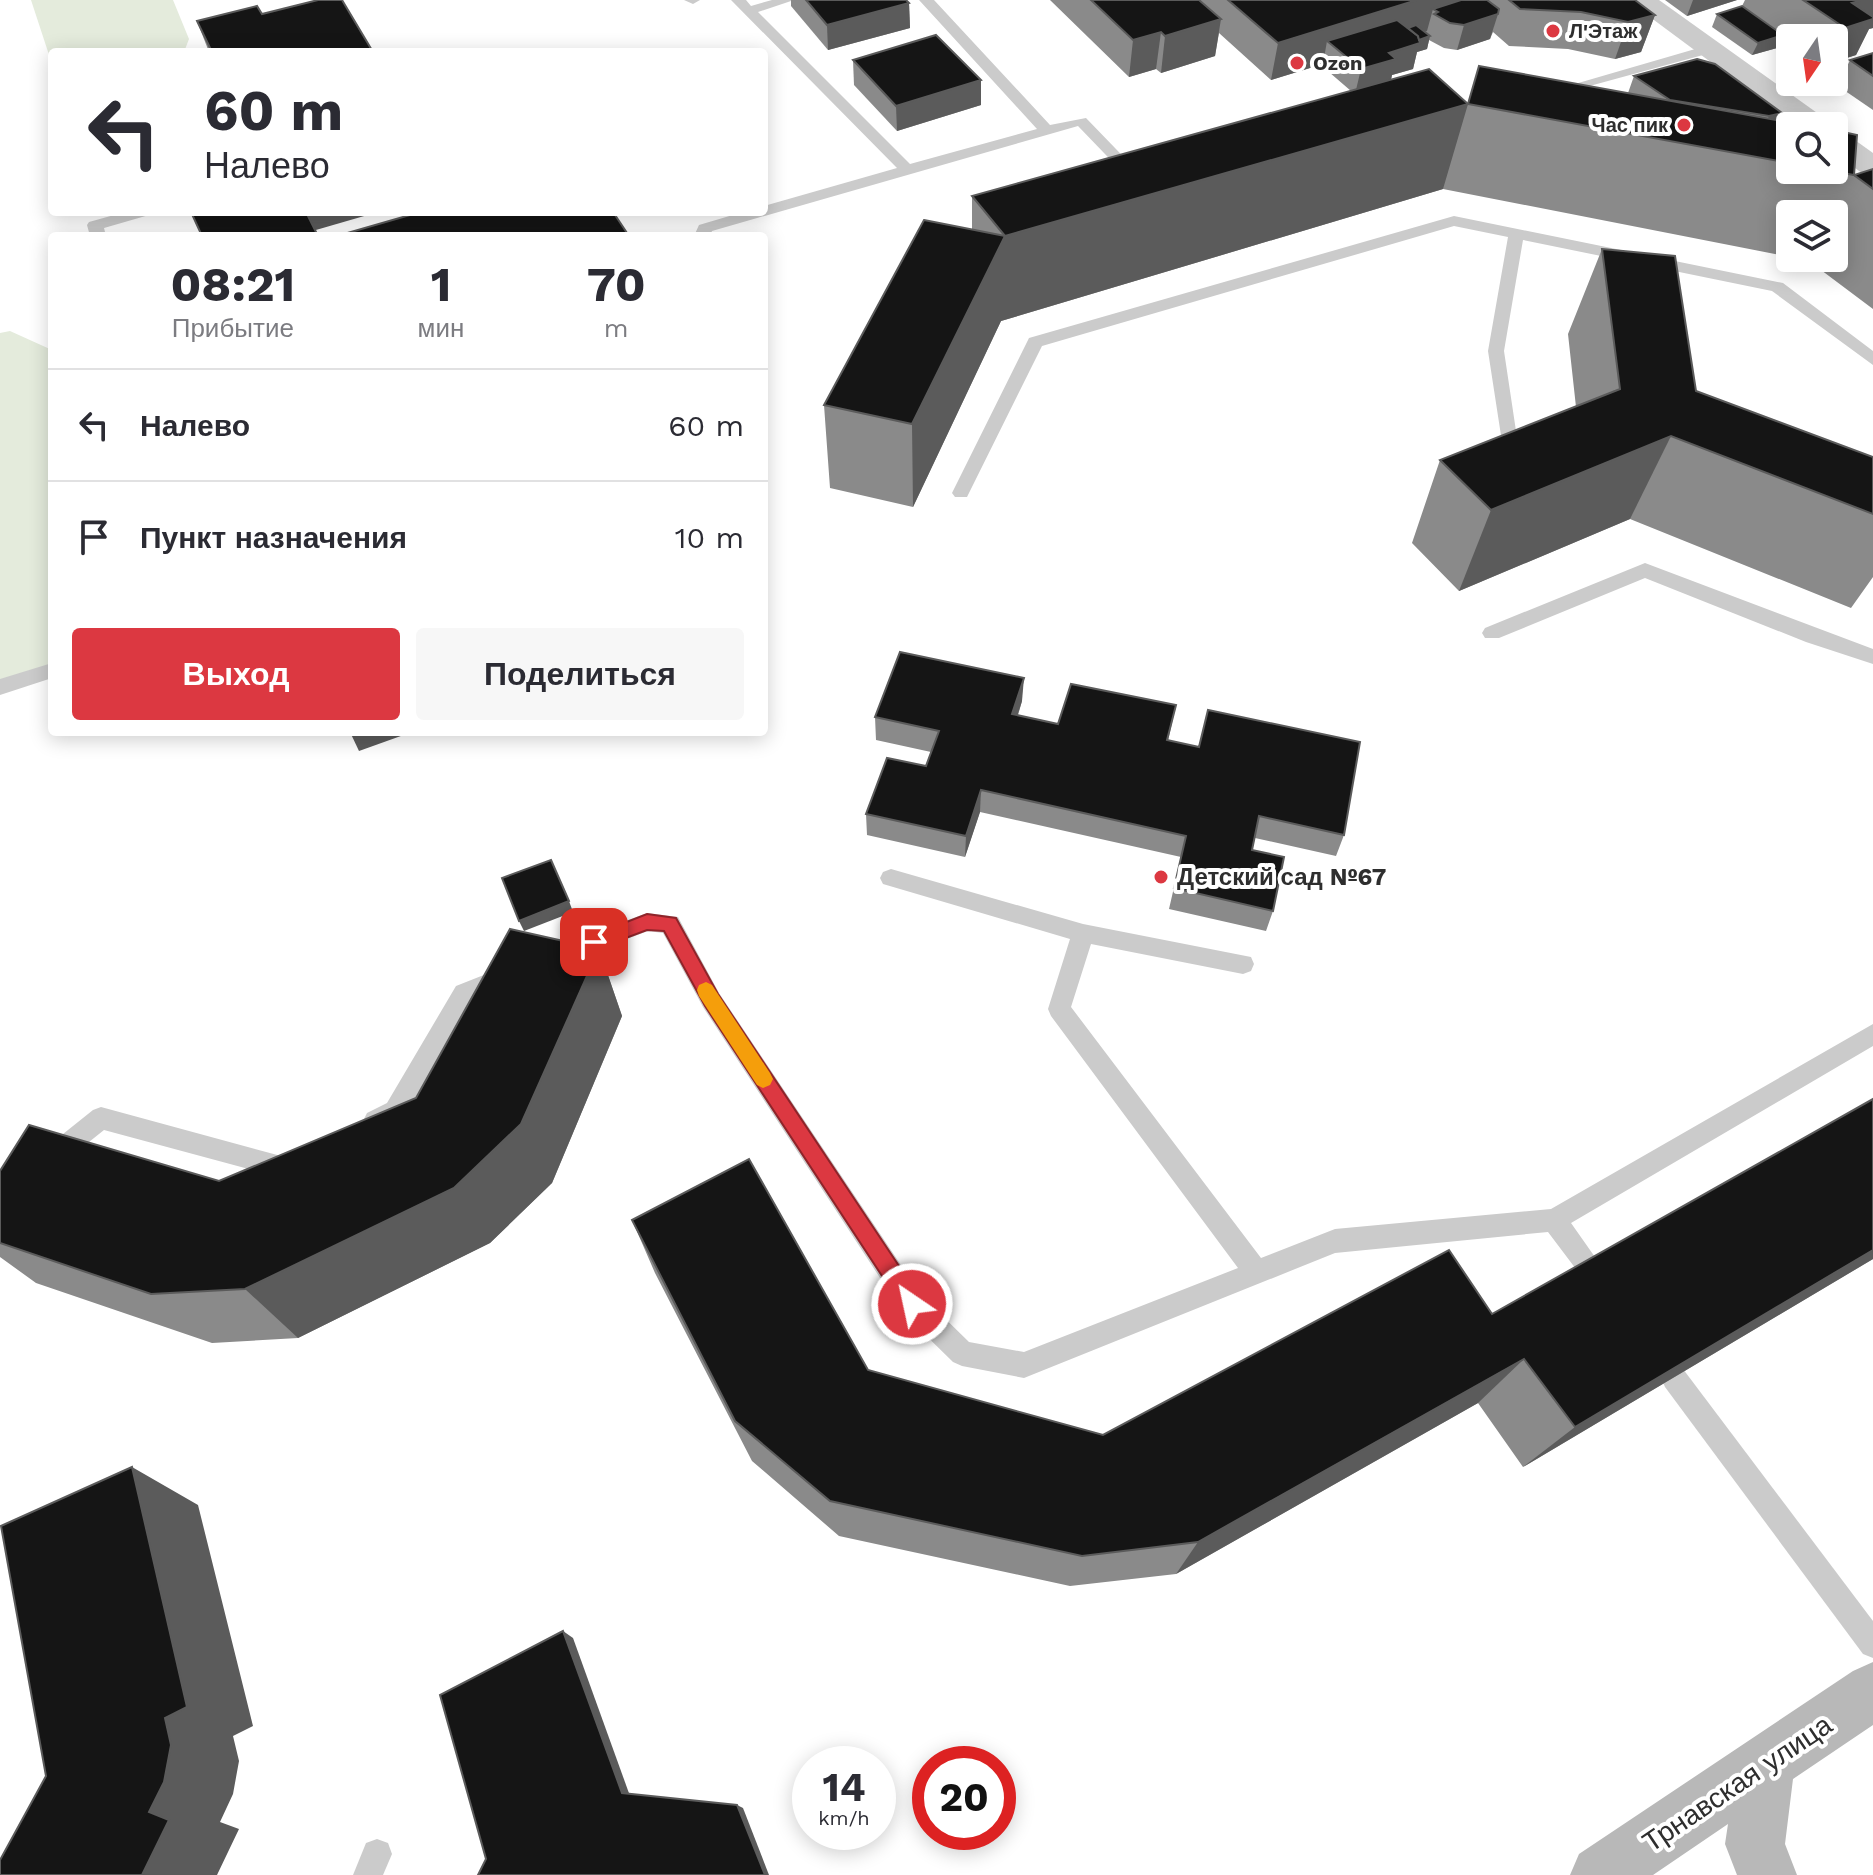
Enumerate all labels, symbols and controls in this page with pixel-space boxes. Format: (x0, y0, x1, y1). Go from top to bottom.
place label: Л'Этаж (1569, 19, 1638, 43)
marker: Л'Этаж (1544, 22, 1562, 40)
north arrow (1776, 24, 1848, 96)
map controls (1776, 24, 1848, 272)
place label: Ozon (1313, 51, 1362, 75)
marker: Ozon (1288, 54, 1306, 72)
text: 60 m (204, 78, 343, 144)
icon: left (72, 80, 176, 184)
button: search (1776, 112, 1848, 184)
place label: Час пик (1592, 113, 1669, 137)
marker: Час пик (1675, 116, 1693, 134)
text: Налево (204, 145, 330, 187)
button: layers (1776, 200, 1848, 272)
text: 08:21 (170, 256, 295, 313)
text: 1 (431, 256, 451, 313)
text: 70 (587, 256, 646, 313)
text: Прибытие (172, 313, 294, 343)
text: мин (418, 313, 464, 343)
text: m (604, 313, 629, 343)
icon: left (72, 403, 116, 447)
text: Налево (140, 408, 250, 443)
text: 60 m (668, 408, 744, 443)
icon: arrive (72, 515, 116, 559)
text: Пункт назначения (140, 520, 407, 555)
text: 10 m (675, 520, 744, 555)
button: Выход (72, 628, 400, 720)
button: Поделиться (416, 628, 744, 720)
place label: Детский сад №67 (1177, 863, 1386, 891)
marker: Детский сад №67 (1152, 868, 1170, 886)
pin (560, 908, 628, 976)
icon: arrive (572, 920, 616, 964)
position arrow (870, 1262, 954, 1346)
street label: Трнавская улица (1637, 1708, 1838, 1859)
speed limit sign: 20 (912, 1746, 1016, 1850)
text: 14 (822, 1764, 866, 1811)
text: km/h (818, 1806, 870, 1830)

